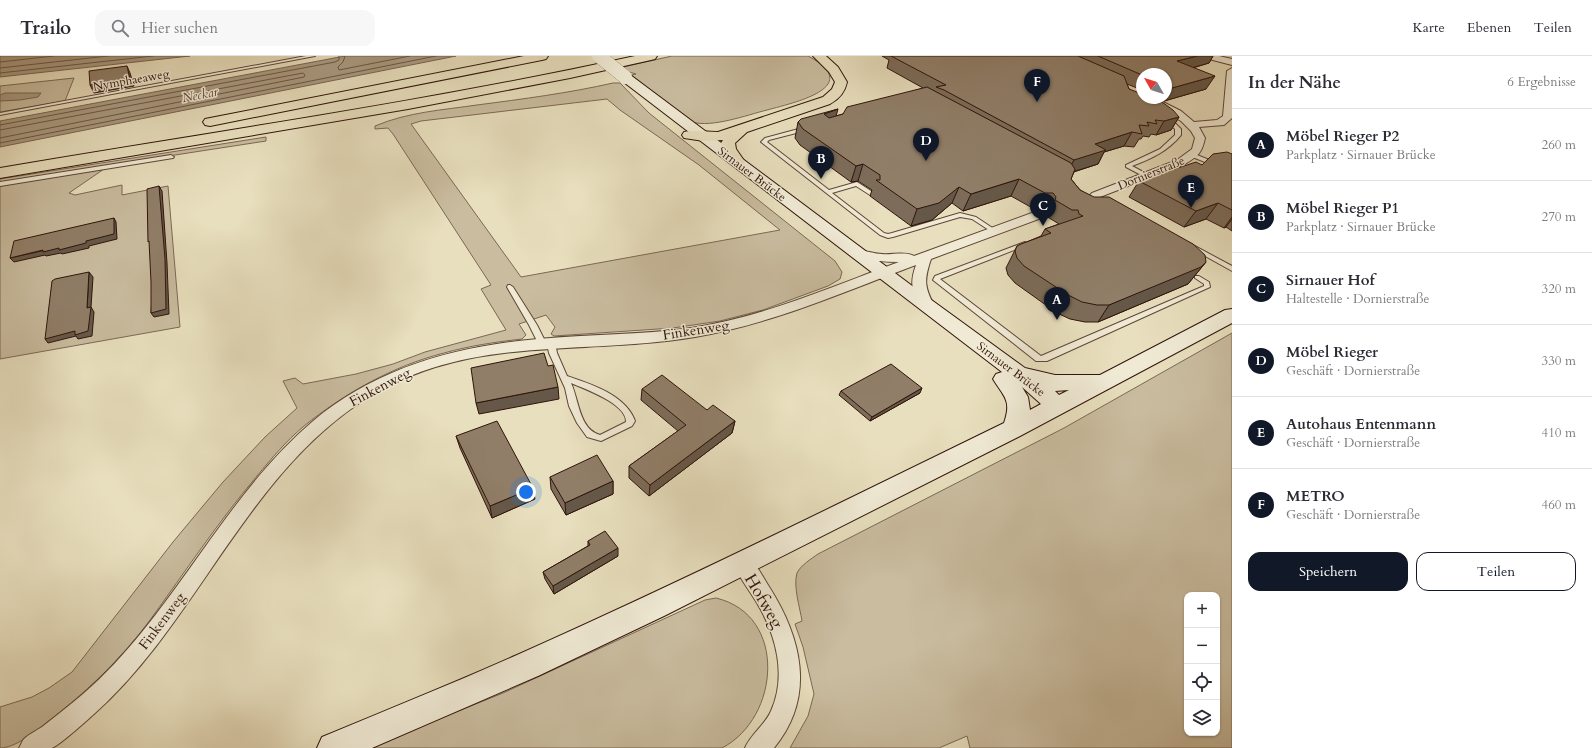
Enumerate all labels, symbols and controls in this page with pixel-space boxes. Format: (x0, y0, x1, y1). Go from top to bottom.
search box (95, 10, 375, 46)
text: Trailo (20, 15, 71, 41)
icon: search (109, 17, 131, 39)
text: Hier suchen (141, 18, 218, 38)
text: Karte (1412, 18, 1445, 37)
text: Ebenen (1467, 18, 1512, 37)
text: Teilen (1534, 18, 1572, 37)
street label: Nymphaeaweg (92, 65, 171, 95)
north arrow (1136, 68, 1172, 104)
pin: F (1024, 69, 1050, 102)
text: In der Nähe (1248, 71, 1341, 94)
text: 6 Ergebnisse (1507, 73, 1576, 91)
water label: Neckar (181, 83, 220, 107)
text: Möbel Rieger P2 (1286, 126, 1399, 146)
pin: D (913, 128, 939, 161)
text: A (1256, 136, 1266, 154)
text: 260 m (1542, 136, 1576, 154)
street label: Sirnauer Brücke (714, 143, 790, 205)
pin: B (808, 146, 834, 179)
text: Parkplatz · Sirnauer Brücke (1286, 146, 1436, 164)
street label: Dornierstraße (1115, 152, 1187, 194)
pin: E (1178, 175, 1204, 208)
pin: C (1030, 193, 1056, 226)
text: Möbel Rieger P1 (1286, 198, 1399, 218)
text: B (1256, 208, 1266, 226)
text: 270 m (1542, 208, 1576, 226)
text: Parkplatz · Sirnauer Brücke (1286, 218, 1436, 236)
text: Sirnauer Hof (1286, 270, 1375, 290)
text: C (1256, 280, 1266, 298)
text: 320 m (1542, 280, 1576, 298)
pin: A (1044, 287, 1070, 320)
text: Haltestelle · Dornierstraße (1286, 290, 1429, 308)
street label: Finkenweg (661, 315, 731, 345)
street label: Sirnauer Brücke (973, 338, 1049, 400)
text: Möbel Rieger (1286, 342, 1378, 362)
text: D (1255, 352, 1267, 370)
text: 330 m (1542, 352, 1576, 370)
text: Geschäft · Dornierstraße (1286, 362, 1420, 380)
street label: Finkenweg (346, 363, 414, 411)
text: Autohaus Entenmann (1286, 414, 1436, 434)
text: E (1257, 424, 1265, 442)
text: 410 m (1542, 424, 1576, 442)
text: Geschäft · Dornierstraße (1286, 434, 1420, 452)
your location (516, 482, 536, 502)
text: METRO (1286, 486, 1345, 506)
text: F (1257, 496, 1265, 514)
text: 460 m (1542, 496, 1576, 514)
text: Geschäft · Dornierstraße (1286, 506, 1420, 524)
button: Speichern (1248, 552, 1408, 591)
button: Teilen (1416, 552, 1576, 591)
street label: Hofweg (739, 569, 789, 633)
street label: Finkenweg (134, 588, 190, 654)
map controls (1184, 592, 1220, 736)
button: + (1184, 592, 1220, 628)
button: − (1184, 628, 1220, 664)
button: locate (1184, 664, 1220, 700)
button: layers (1184, 700, 1220, 736)

